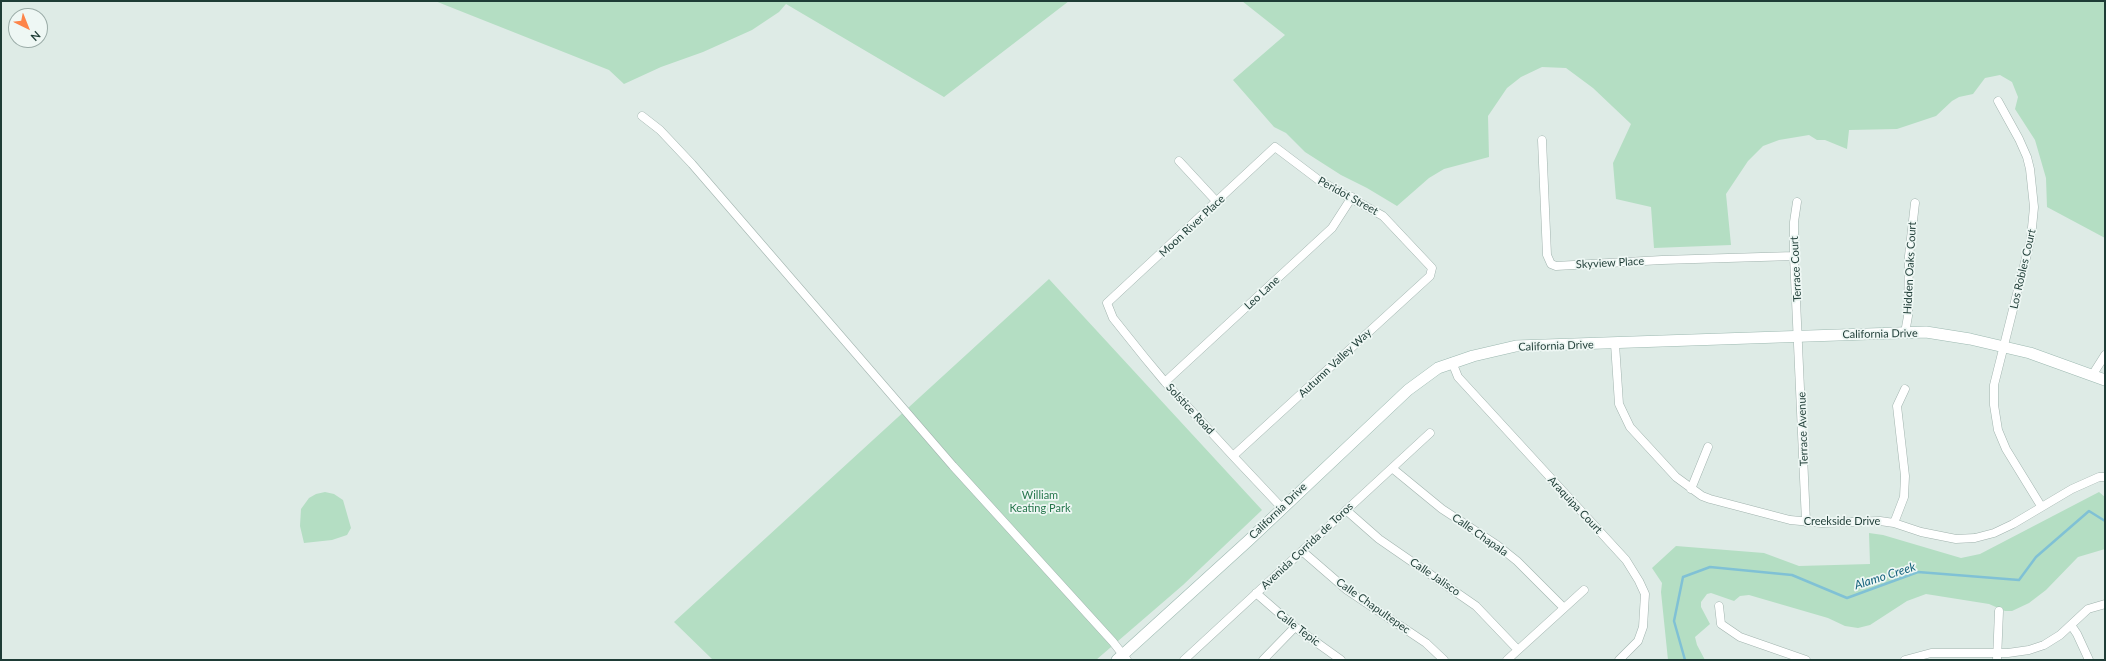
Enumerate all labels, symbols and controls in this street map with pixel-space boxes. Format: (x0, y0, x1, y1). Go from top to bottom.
north arrow (8, 8, 48, 48)
text: N (28, 29, 43, 44)
street label: Peridot Street (1316, 174, 1380, 218)
street label: Moon River Place (1157, 192, 1227, 260)
street label: Hidden Oaks Court (1901, 221, 1919, 315)
street label: Los Robles Court (2007, 228, 2039, 310)
street label: Terrace Court (1788, 236, 1804, 302)
street label: Skyview Place (1576, 255, 1644, 271)
street label: Leo Lane (1242, 273, 1282, 313)
street label: Autumn Valley Way (1296, 326, 1374, 400)
street label: California Drive (1842, 327, 1918, 341)
street label: California Drive (1518, 338, 1594, 354)
street label: Solstice Road (1163, 381, 1217, 437)
street label: Terrace Avenue (1795, 392, 1811, 466)
street label: Araquipa Court (1545, 474, 1605, 536)
street label: California Drive (1246, 480, 1310, 542)
park label: William Keating Park (1009, 488, 1071, 514)
street label: Avenida Corrida de Toros (1258, 500, 1356, 592)
street label: Calle Chapala (1449, 511, 1511, 559)
street label: Creekside Drive (1804, 514, 1880, 528)
street label: Calle Jalisco (1407, 555, 1463, 599)
water label: Alamo Creek (1853, 559, 1917, 593)
street label: Calle Chapultepec (1333, 576, 1413, 636)
street label: Calle Tepic (1273, 607, 1323, 649)

